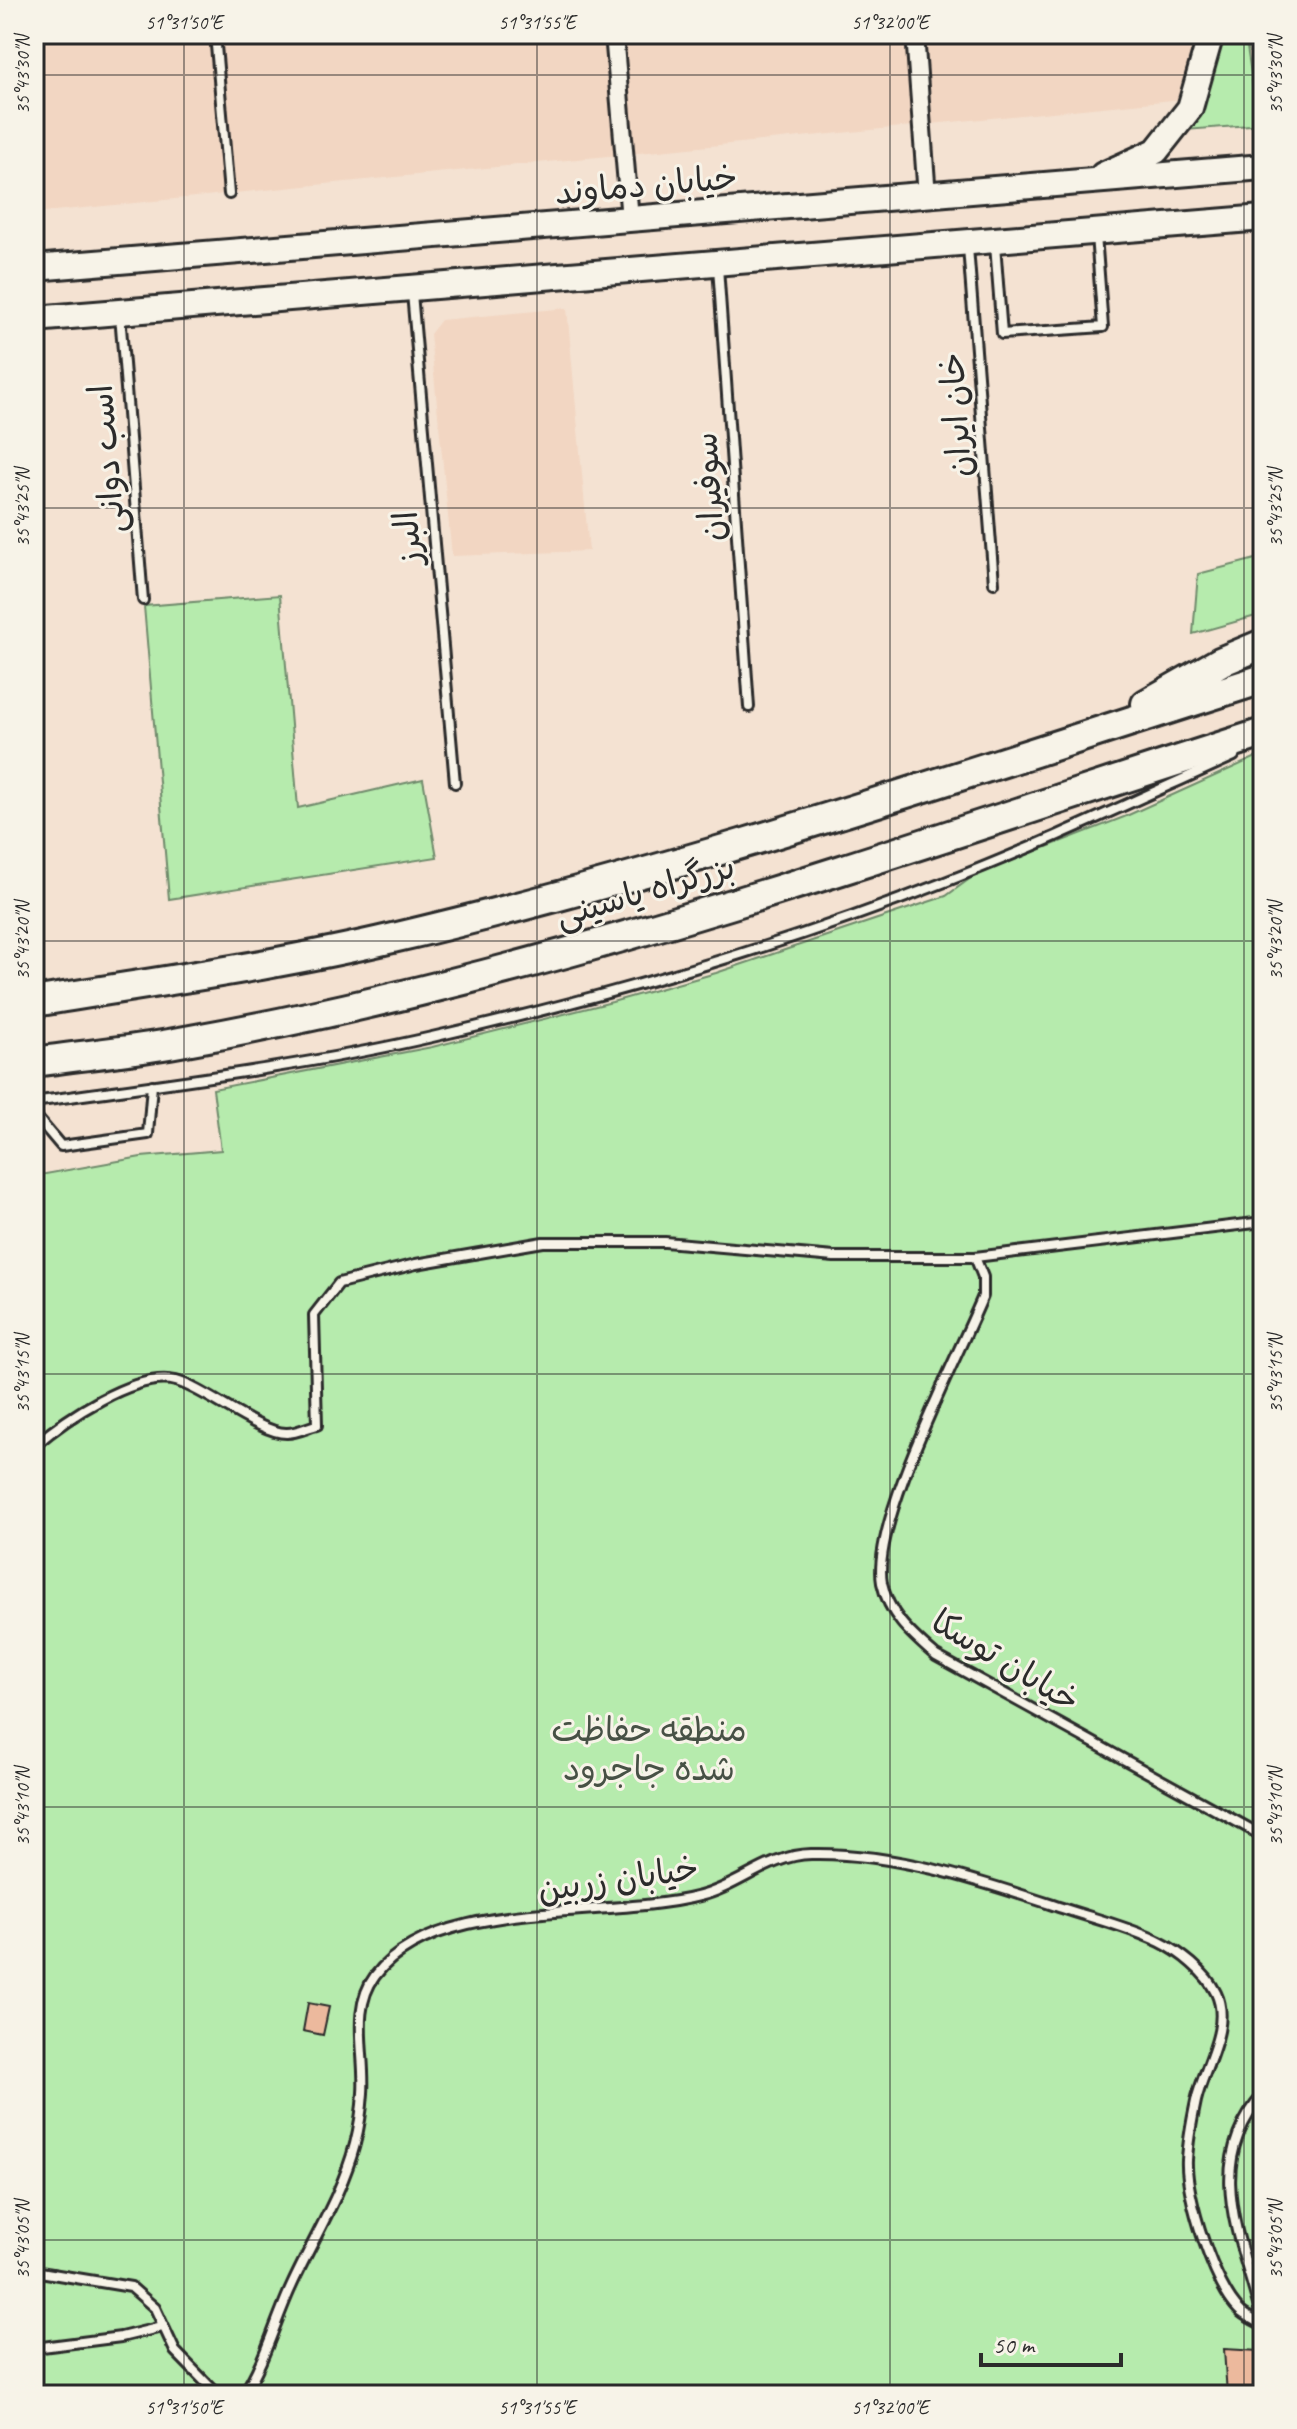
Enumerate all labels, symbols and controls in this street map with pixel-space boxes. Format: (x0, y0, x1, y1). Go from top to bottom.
text: 51°31'50"E (145, 10, 225, 35)
text: 51°31'55"E (498, 10, 578, 35)
text: 51°32'00"E (851, 10, 931, 35)
text: 35°43'30"N (10, 33, 35, 114)
text: 35°43'30"N (1263, 33, 1288, 114)
street label: خیابان دماوند (553, 155, 739, 214)
street label: خان ایران (930, 351, 981, 479)
street label: اسب دوانی (79, 383, 134, 535)
street label: سوفیران (683, 431, 734, 543)
text: 35°43'25"N (10, 466, 35, 547)
text: 35°43'25"N (1263, 466, 1288, 547)
street label: البرز (384, 509, 432, 570)
street label: بزرگراه یاسینی (550, 844, 740, 937)
text: 35°43'20"N (10, 899, 35, 980)
text: 35°43'20"N (1263, 899, 1288, 980)
text: 35°43'15"N (10, 1332, 35, 1413)
text: 35°43'15"N (1263, 1332, 1288, 1413)
street label: خیابان توسکا (924, 1599, 1088, 1721)
park label: منطقه حفاظت شده جاجرود (551, 1708, 747, 1790)
text: 35°43'10"N (10, 1765, 35, 1846)
text: 35°43'10"N (1263, 1765, 1288, 1846)
street label: خیابان زربین (535, 1846, 701, 1911)
text: 35°43'05"N (10, 2198, 35, 2279)
text: 35°43'05"N (1263, 2198, 1288, 2279)
scale bar (981, 2317, 1121, 2367)
text: 50 m (993, 2330, 1036, 2360)
text: 51°31'50"E (145, 2395, 225, 2420)
text: 51°31'55"E (498, 2395, 578, 2420)
text: 51°32'00"E (851, 2395, 931, 2420)

